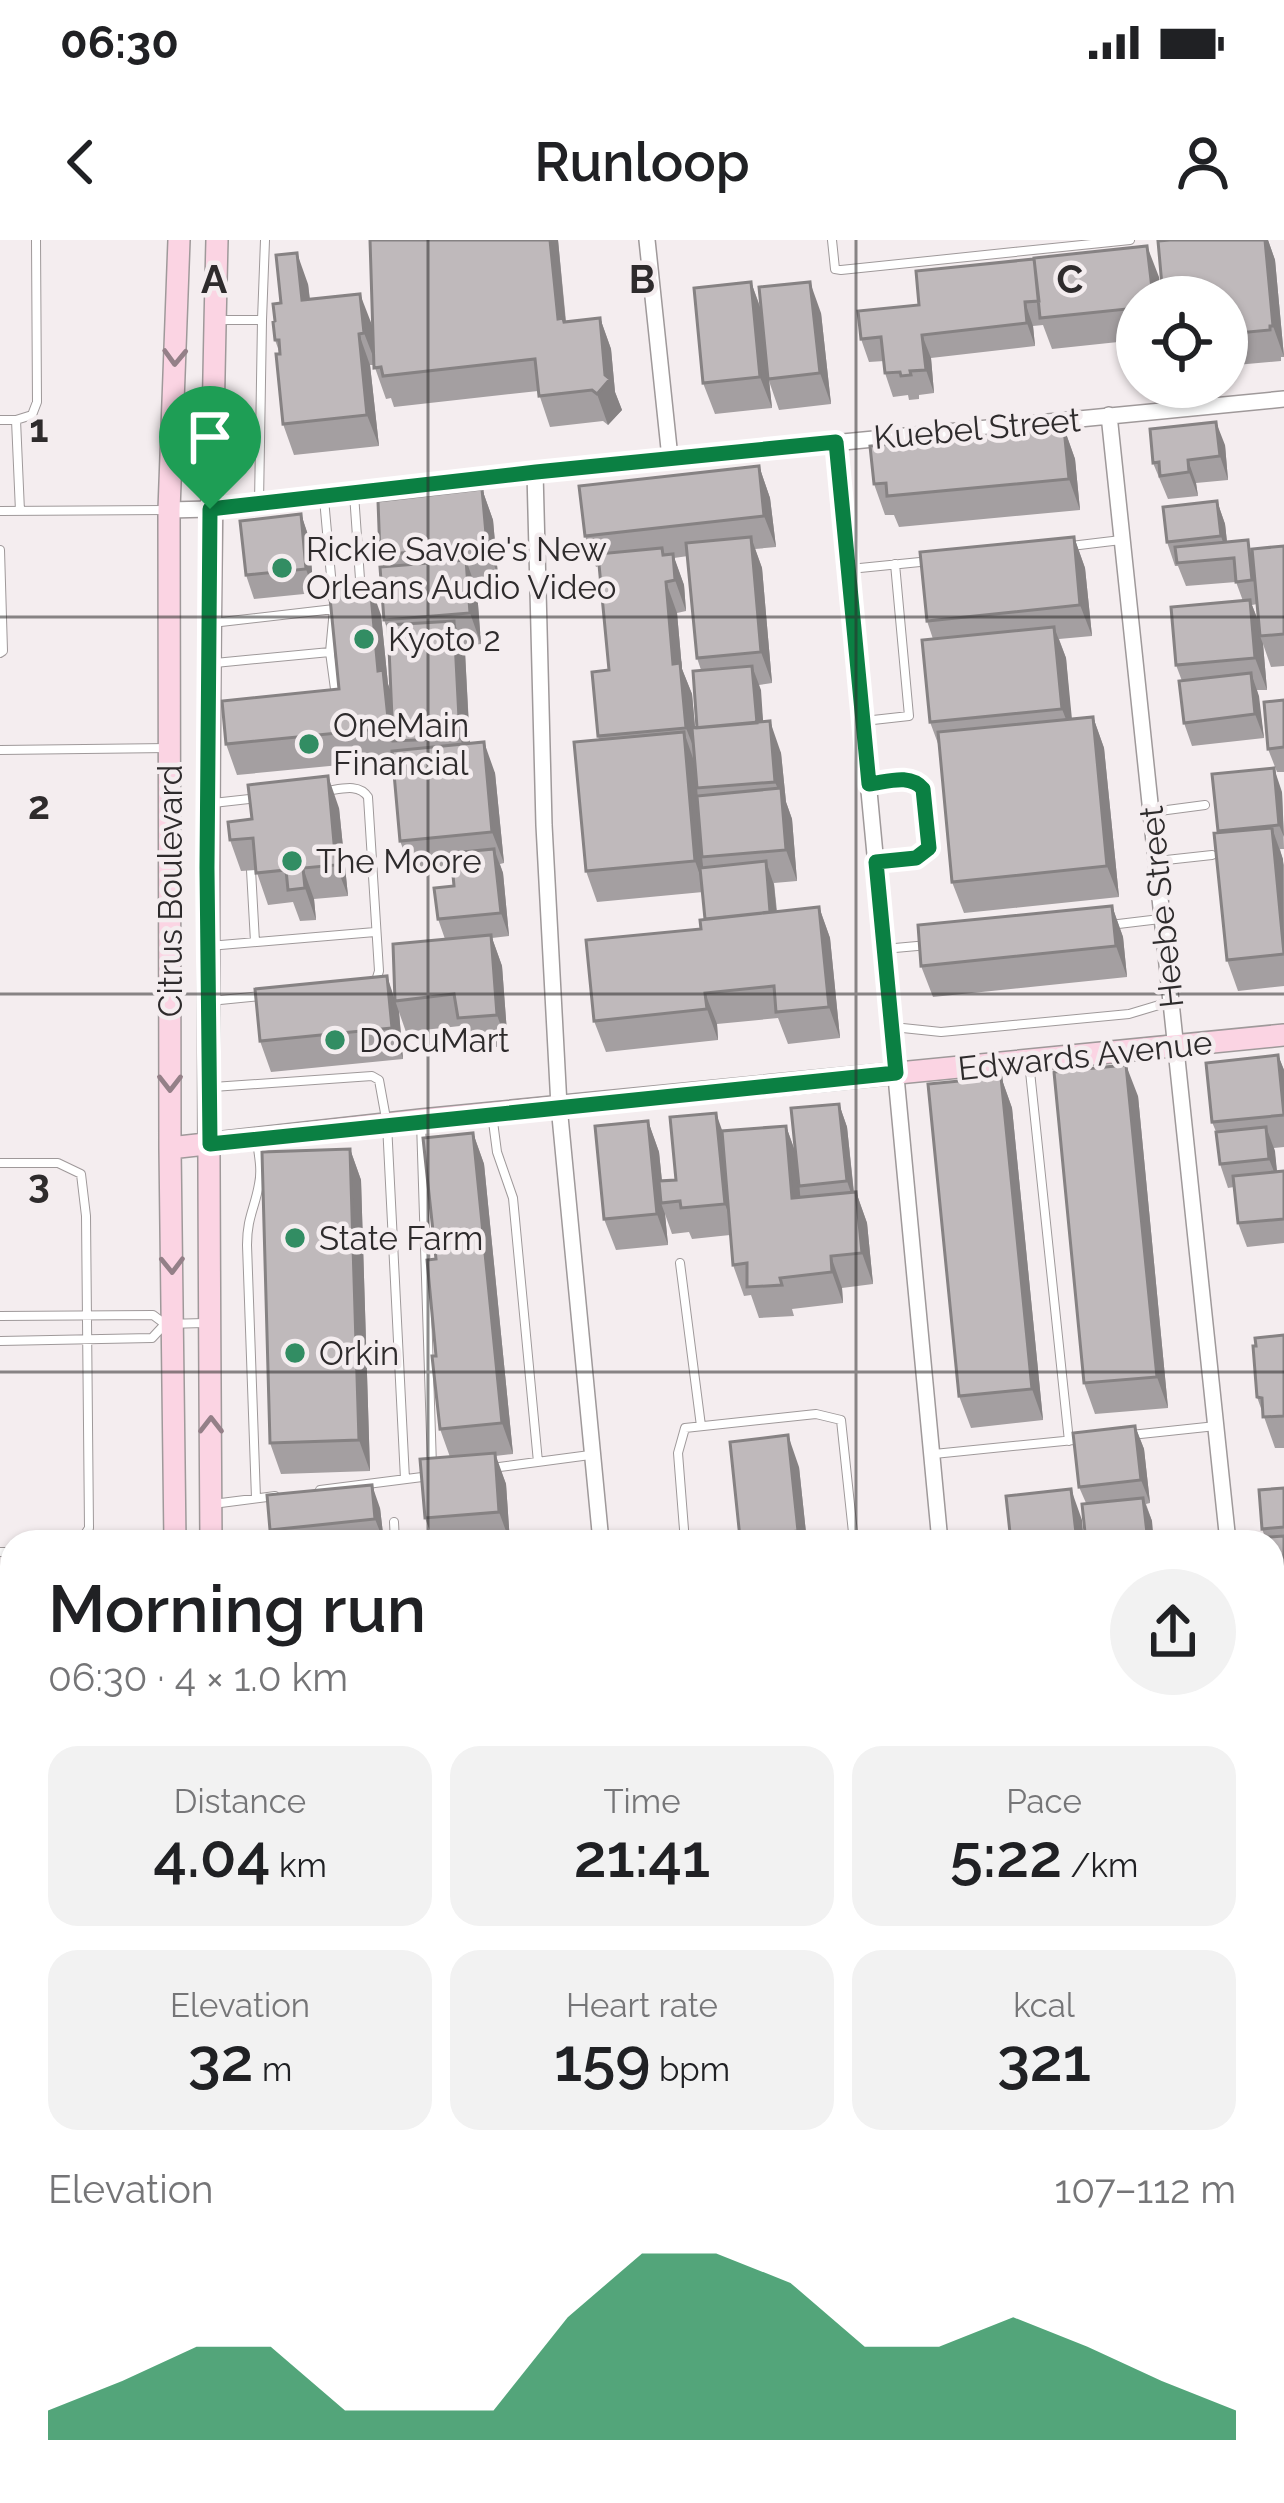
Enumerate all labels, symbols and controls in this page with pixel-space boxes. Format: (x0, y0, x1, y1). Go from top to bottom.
text: 06:30 (60, 16, 179, 69)
icon: back (48, 129, 114, 195)
icon: person (1170, 129, 1236, 195)
text: Runloop (534, 130, 750, 194)
text: A (201, 256, 228, 302)
text: B (629, 256, 655, 302)
text: C (1057, 256, 1084, 302)
map controls (1116, 276, 1248, 408)
button: locate (1116, 276, 1248, 408)
one-way arrow (162, 348, 188, 367)
pin (159, 386, 261, 509)
street label: Kuebel Street (872, 400, 1082, 457)
icon: arrive (177, 404, 243, 470)
text: 1 (29, 405, 49, 451)
place label: Rickie Savoie's New Orleans Audio Video (306, 530, 616, 607)
marker: Rickie Savoie's New Orleans Audio Video (269, 555, 295, 581)
place label: Kyoto 2 (388, 620, 501, 659)
marker: Kyoto 2 (351, 626, 377, 652)
place label: OneMain Financial (333, 706, 469, 783)
marker: OneMain Financial (296, 731, 322, 757)
street label: Citrus Boulevard (151, 765, 190, 1017)
text: 2 (28, 782, 50, 828)
street label: Heebe Street (1132, 804, 1191, 1010)
place label: The Moore (316, 842, 482, 881)
marker: The Moore (279, 848, 305, 874)
place label: DocuMart (359, 1021, 509, 1060)
street label: Edwards Avenue (956, 1023, 1214, 1088)
marker: DocuMart (322, 1027, 348, 1053)
one-way arrow (157, 1075, 183, 1093)
text: 3 (28, 1160, 50, 1206)
place label: State Farm (319, 1219, 483, 1258)
marker: State Farm (282, 1225, 308, 1251)
one-way arrow (158, 1256, 184, 1275)
place label: Orkin (319, 1334, 399, 1373)
marker: Orkin (282, 1340, 308, 1366)
one-way arrow (198, 1415, 224, 1433)
button: share (1110, 1569, 1236, 1695)
text: Morning run (48, 1570, 426, 1647)
text: 06:30 · 4 × 1.0 km (48, 1654, 348, 1700)
text: Distance (174, 1782, 306, 1821)
text: Time (603, 1782, 681, 1821)
text: Pace (1006, 1782, 1082, 1821)
text: 4.04 (153, 1821, 271, 1891)
text: 21:41 (574, 1821, 710, 1891)
text: 5:22 (950, 1821, 1062, 1891)
text: km (271, 1846, 327, 1885)
text: /km (1062, 1846, 1138, 1885)
text: Elevation (170, 1986, 310, 2025)
text: Heart rate (566, 1986, 718, 2025)
text: kcal (1013, 1986, 1075, 2025)
text: 32 (188, 2025, 254, 2095)
text: 159 (554, 2025, 651, 2095)
text: 321 (997, 2025, 1091, 2095)
text: m (254, 2050, 292, 2089)
text: bpm (651, 2050, 730, 2089)
text: Elevation (48, 2166, 214, 2212)
text: 107–112 m (1055, 2166, 1236, 2212)

